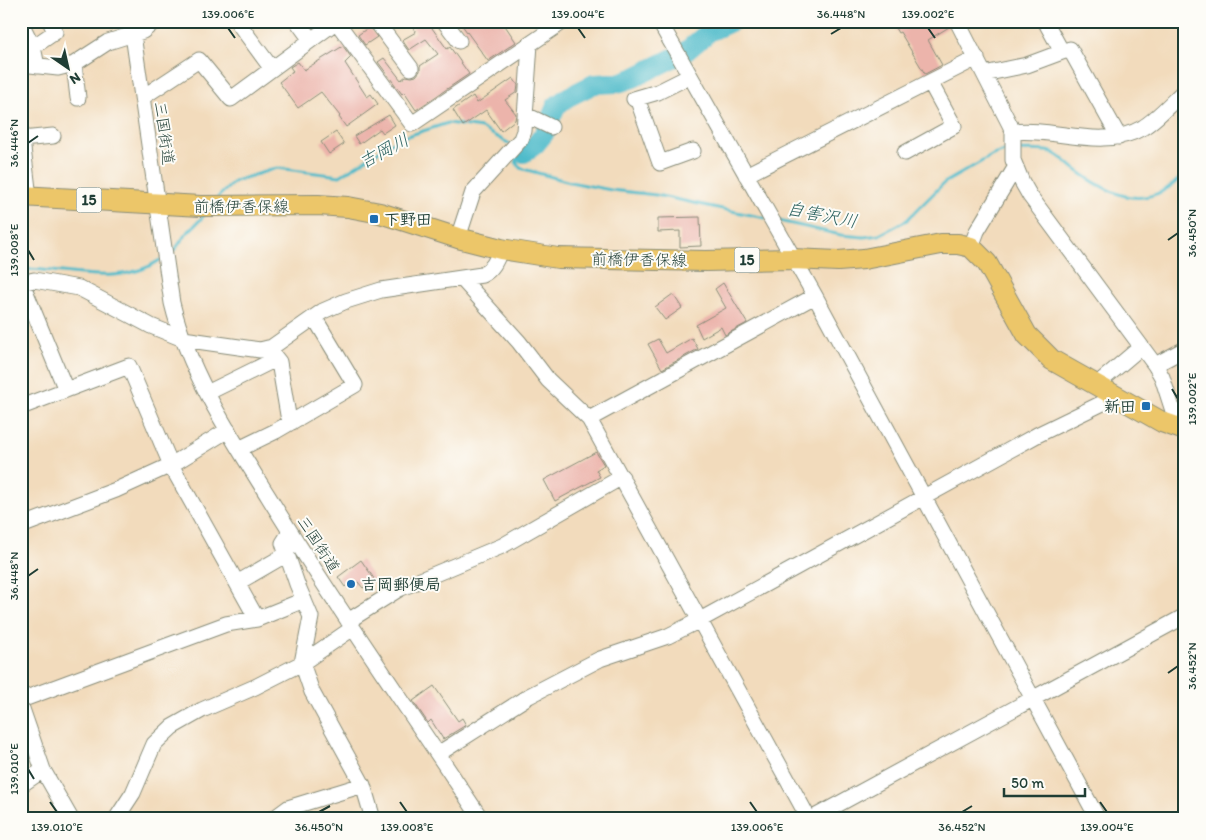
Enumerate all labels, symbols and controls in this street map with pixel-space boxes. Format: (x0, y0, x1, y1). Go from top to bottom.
text: 139.006°E (202, 7, 255, 21)
text: 139.004°E (551, 7, 605, 21)
text: 36.448°N (817, 7, 865, 21)
text: 139.002°E (902, 7, 955, 21)
north arrow (42, 42, 92, 92)
text: N (66, 69, 84, 88)
street label: 三国街道 (151, 100, 178, 166)
text: 36.446°N (7, 119, 21, 167)
water label: 吉岡川 (355, 129, 413, 173)
road number: 15 (76, 188, 102, 212)
street label: 前橋伊香保線 (193, 197, 289, 216)
water label: 自害沢川 (785, 197, 859, 233)
text: 36.450°N (1185, 209, 1199, 257)
place label: 下野田 (384, 210, 432, 229)
marker: 下野田 (368, 213, 380, 225)
text: 139.008°E (7, 223, 21, 276)
road number: 15 (734, 248, 760, 272)
street label: 前橋伊香保線 (591, 249, 687, 270)
text: 139.002°E (1185, 372, 1199, 425)
place label: 新田 (1104, 397, 1136, 416)
marker: 新田 (1140, 400, 1152, 412)
street label: 三国街道 (293, 512, 344, 576)
text: 36.448°N (7, 552, 21, 600)
place label: 吉岡郵便局 (361, 575, 441, 594)
marker: 吉岡郵便局 (345, 578, 357, 590)
text: 36.452°N (1185, 642, 1199, 690)
text: 139.010°E (7, 743, 21, 795)
scale bar (1004, 765, 1085, 797)
text: 50 m (1011, 774, 1044, 792)
text: 139.010°E (31, 820, 83, 834)
text: 36.450°N (295, 820, 343, 834)
text: 139.008°E (381, 820, 434, 834)
text: 139.006°E (731, 820, 784, 834)
text: 36.452°N (938, 820, 986, 834)
text: 139.004°E (1080, 820, 1134, 834)

